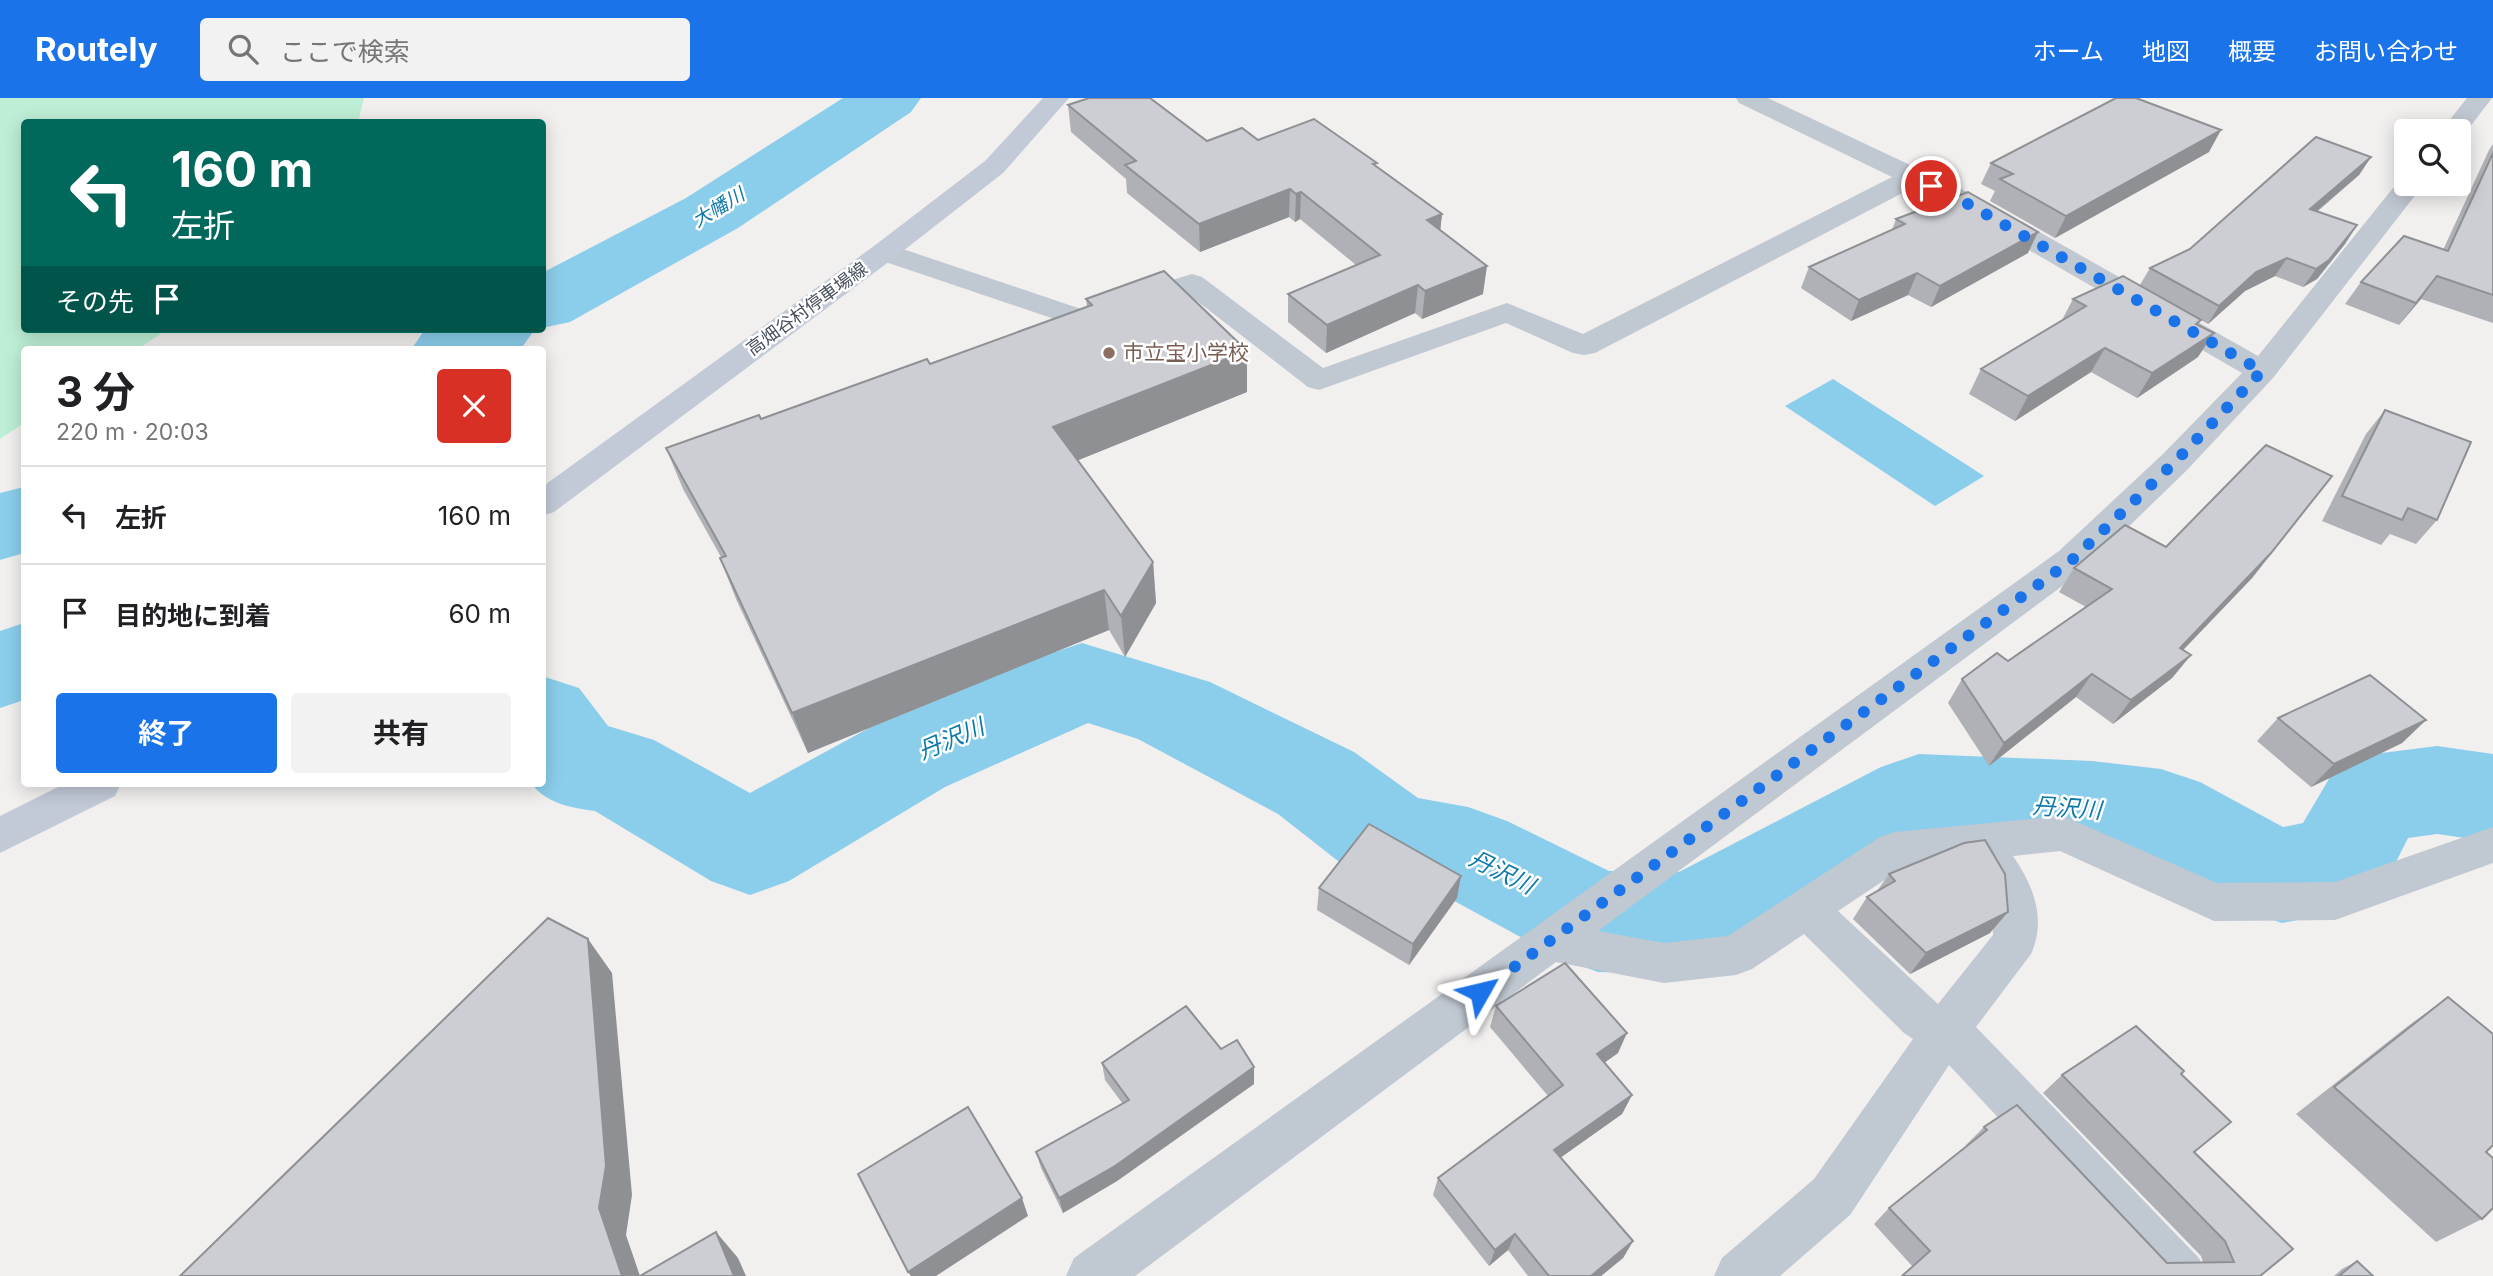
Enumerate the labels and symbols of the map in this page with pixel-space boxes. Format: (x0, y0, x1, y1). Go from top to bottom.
pin (1901, 156, 1961, 216)
water label: 大幡川 (688, 182, 750, 232)
street label: 高畑谷村停車場線 (742, 258, 871, 359)
place label: 市立宝小学校 (1123, 340, 1249, 365)
marker: 市立宝小学校 (1101, 345, 1117, 361)
water label: 丹沢川 (914, 711, 991, 765)
water label: 丹沢川 (2032, 792, 2105, 825)
water label: 丹沢川 (1465, 844, 1542, 901)
position arrow (1443, 955, 1517, 1029)

